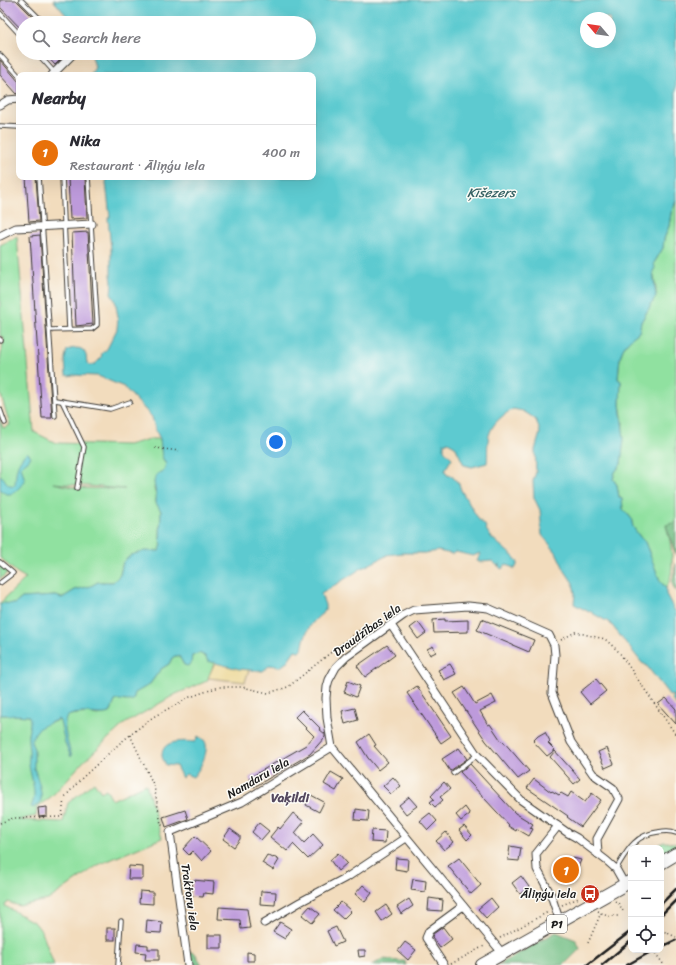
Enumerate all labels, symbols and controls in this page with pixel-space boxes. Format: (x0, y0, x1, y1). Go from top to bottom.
north arrow (580, 12, 616, 48)
search box (16, 16, 316, 60)
text: Search here (62, 25, 141, 51)
icon: search (30, 27, 52, 49)
text: Nearby (32, 83, 86, 113)
text: Nika (70, 128, 100, 154)
text: 1 (42, 141, 48, 164)
text: 400 m (262, 141, 300, 164)
text: Restaurant · Āliņģu iela (70, 154, 205, 177)
water label: Ķīšezers (467, 181, 517, 204)
your location (266, 432, 286, 452)
street label: Draudzības iela (328, 598, 406, 662)
street label: Namdaru iela (222, 751, 294, 805)
district label: Vaķildi (271, 786, 310, 809)
map controls (628, 845, 664, 953)
button: + (628, 845, 664, 881)
pin: 1 (553, 855, 579, 885)
street label: Traktoru iela (174, 862, 206, 932)
button: − (628, 881, 664, 917)
place label: Āliņģu iela (519, 883, 577, 905)
bus stop icon: Āliņģu iela (579, 883, 601, 905)
road number: P1 (547, 915, 567, 933)
button: locate (628, 917, 664, 953)

